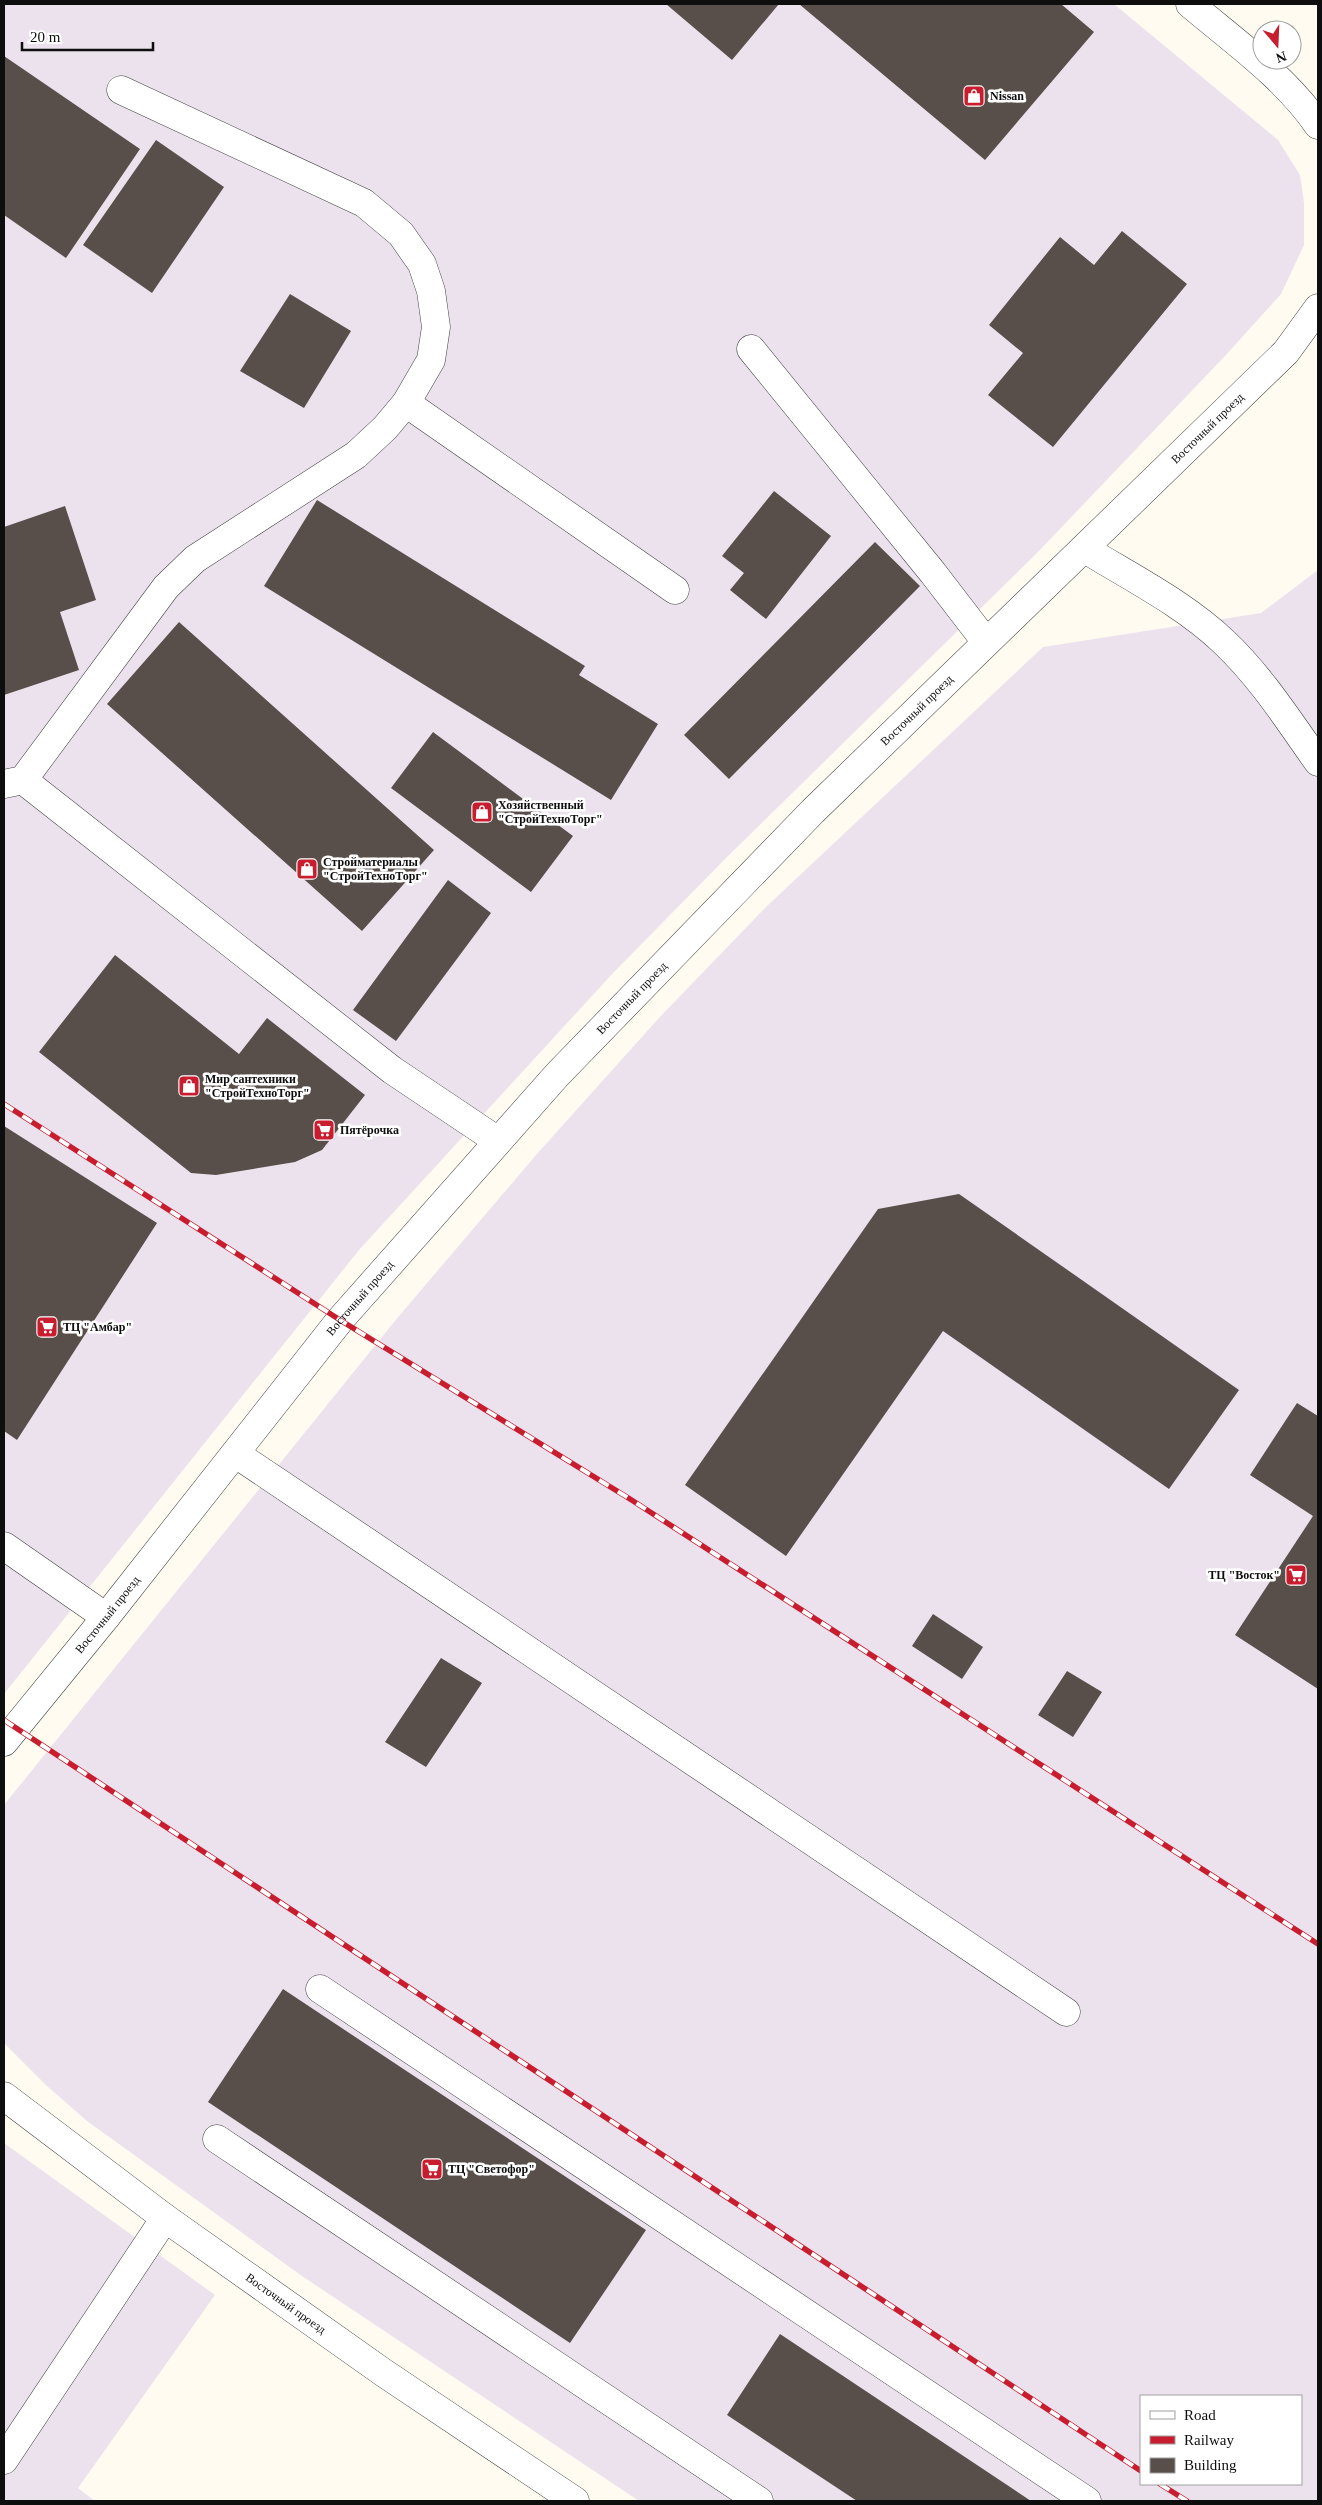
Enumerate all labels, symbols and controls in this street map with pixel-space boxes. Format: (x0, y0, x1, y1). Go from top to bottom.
scale bar (22, 20, 154, 52)
north arrow (1252, 20, 1302, 70)
text: 20 m (30, 29, 61, 45)
text: N (1274, 48, 1288, 66)
shop icon: Nissan (962, 84, 986, 108)
place label: Nissan (990, 89, 1024, 103)
street label: Восточный проезд (1168, 390, 1246, 466)
street label: Восточный проезд (878, 672, 956, 748)
place label: Хозяйственный "СтройТехноТорг" (498, 798, 603, 826)
shop icon: Хозяйственный "СтройТехноТорг" (470, 800, 494, 824)
place label: Стройматериалы "СтройТехноТорг" (323, 855, 428, 883)
shop icon: Стройматериалы "СтройТехноТорг" (295, 857, 319, 881)
street label: Восточный проезд (594, 959, 670, 1037)
place label: Мир сантехники "СтройТехноТорг" (205, 1072, 310, 1100)
shop icon: Мир сантехники "СтройТехноТорг" (177, 1074, 201, 1098)
supermarket icon: Пятёрочка (312, 1118, 336, 1142)
place label: Пятёрочка (340, 1123, 399, 1137)
street label: Восточный проезд (323, 1258, 396, 1338)
supermarket icon: ТЦ "Амбар" (35, 1315, 59, 1339)
place label: ТЦ "Амбар" (63, 1320, 132, 1334)
supermarket icon: ТЦ "Восток" (1284, 1563, 1308, 1587)
place label: ТЦ "Восток" (1208, 1568, 1280, 1582)
street label: Восточный проезд (72, 1573, 143, 1656)
supermarket icon: ТЦ "Светофор" (420, 2157, 444, 2181)
place label: ТЦ "Светофор" (448, 2162, 535, 2176)
street label: Восточный проезд (243, 2270, 329, 2337)
legend (1140, 2395, 1302, 2485)
text: Road (1184, 2407, 1216, 2423)
text: Railway (1184, 2432, 1234, 2448)
text: Building (1184, 2457, 1237, 2473)

